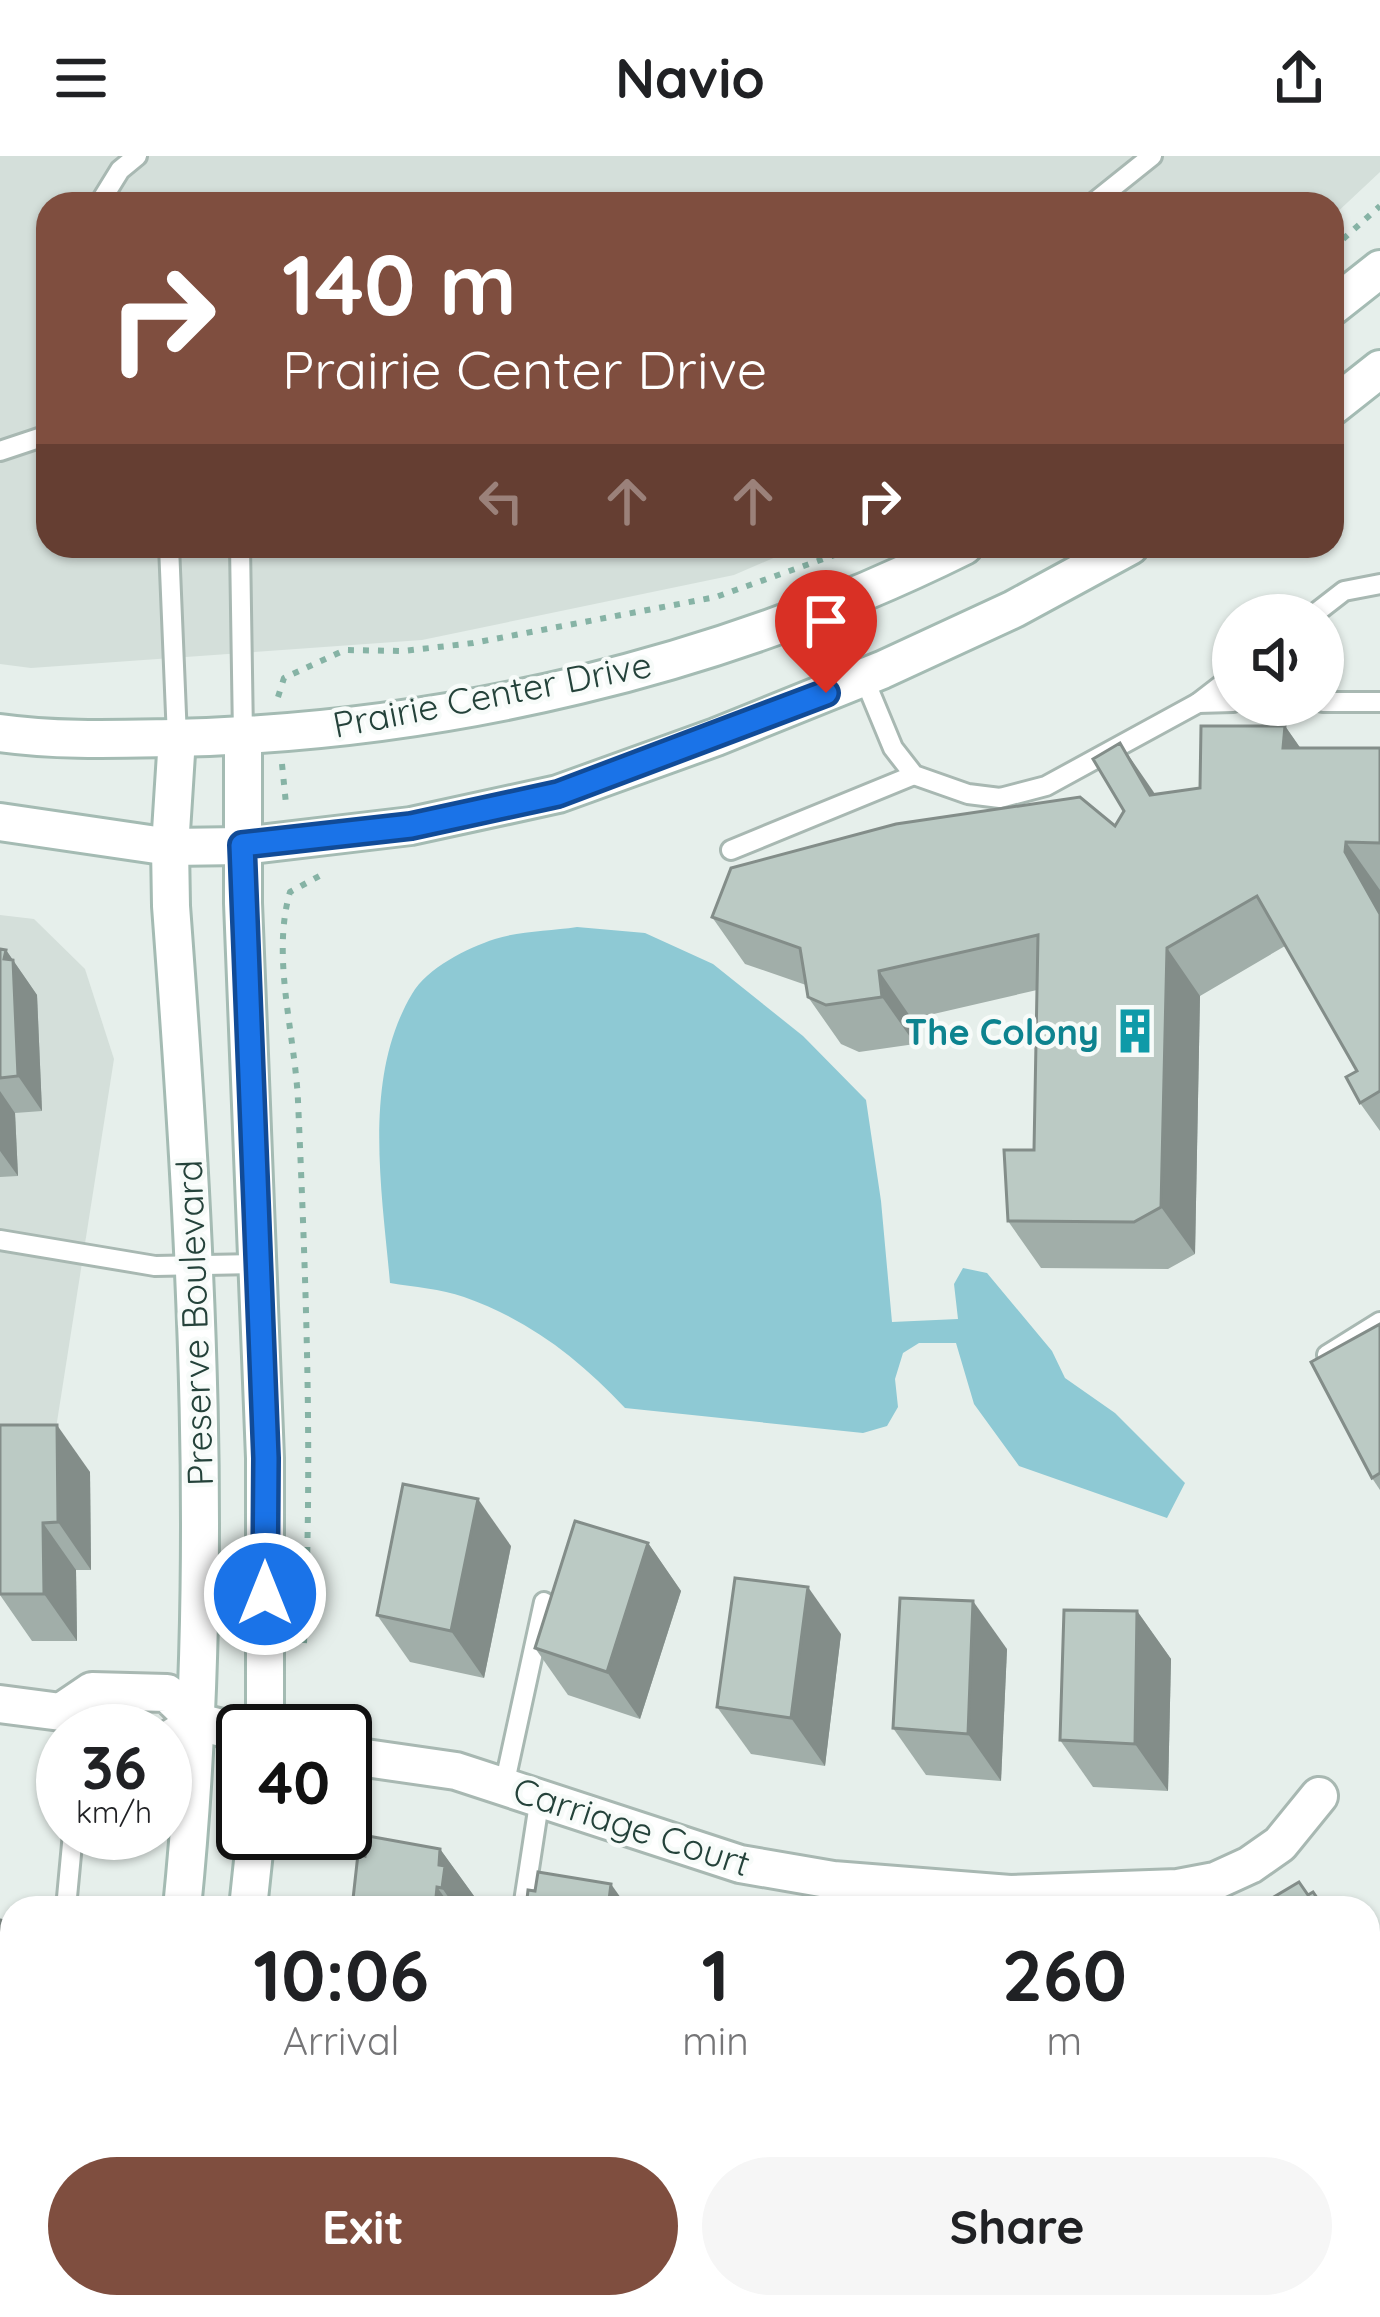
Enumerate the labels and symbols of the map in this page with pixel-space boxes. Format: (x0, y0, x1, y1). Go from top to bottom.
pin (775, 570, 877, 693)
street label: Prairie Center Drive (329, 641, 655, 747)
building icon: The Colony (1110, 1006, 1160, 1056)
place label: The Colony (905, 1009, 1099, 1054)
street label: Preserve Boulevard (166, 1159, 222, 1487)
position arrow (202, 1531, 328, 1657)
speed limit sign: 40 (216, 1704, 372, 1860)
street label: Carriage Court (508, 1767, 756, 1885)

